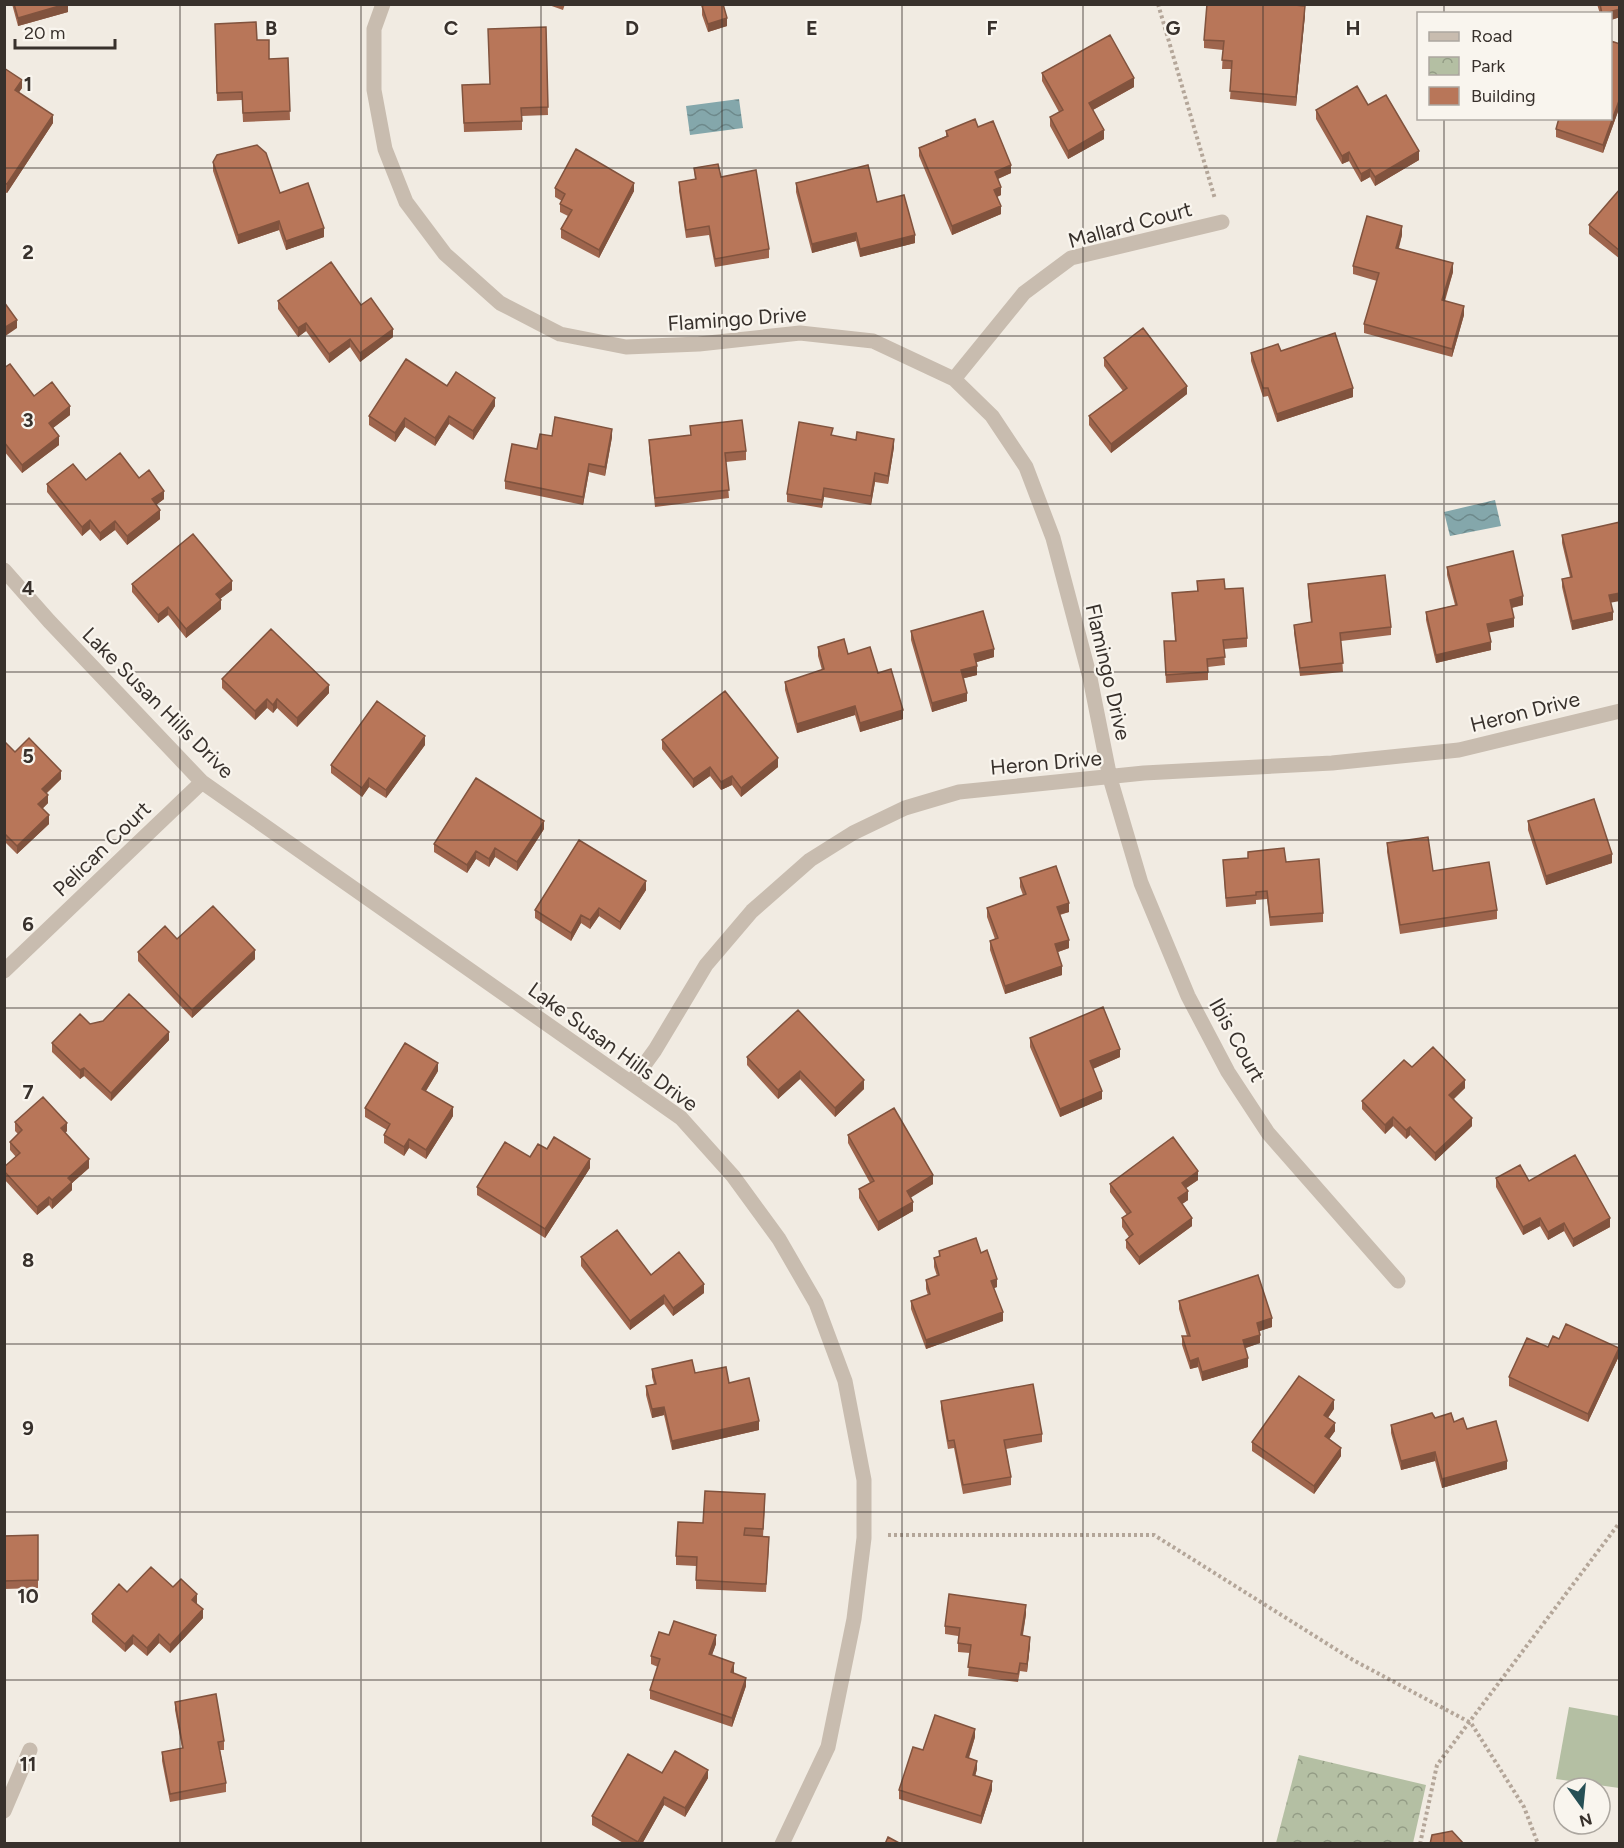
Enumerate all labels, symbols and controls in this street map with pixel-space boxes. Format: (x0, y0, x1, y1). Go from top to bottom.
scale bar (15, 12, 116, 50)
legend (1417, 12, 1612, 120)
text: B (265, 16, 277, 40)
text: C (444, 16, 458, 40)
text: D (625, 16, 639, 40)
text: E (806, 16, 818, 40)
text: F (986, 16, 998, 40)
text: G (1166, 16, 1181, 40)
text: H (1346, 16, 1361, 40)
text: 20 m (24, 22, 65, 44)
text: Road (1471, 25, 1512, 47)
text: Park (1471, 55, 1506, 77)
text: 1 (24, 72, 32, 96)
text: Building (1471, 85, 1536, 107)
street label: Mallard Court (1065, 196, 1195, 253)
text: 2 (22, 240, 34, 264)
street label: Flamingo Drive (667, 301, 807, 336)
text: 3 (22, 408, 34, 432)
text: 4 (22, 576, 35, 600)
street label: Flamingo Drive (1081, 601, 1136, 743)
street label: Lake Susan Hills Drive (78, 622, 239, 783)
street label: Heron Drive (1468, 686, 1582, 737)
text: 5 (22, 744, 34, 768)
street label: Heron Drive (989, 745, 1103, 780)
street label: Pelican Court (48, 796, 156, 901)
text: 6 (22, 912, 34, 936)
street label: Lake Susan Hills Drive (524, 977, 703, 1117)
street label: Ibis Court (1204, 993, 1271, 1086)
text: 7 (22, 1080, 34, 1104)
text: 8 (22, 1248, 34, 1272)
text: 9 (22, 1416, 34, 1440)
text: 10 (17, 1584, 39, 1608)
text: 11 (20, 1752, 36, 1776)
north arrow (1552, 1776, 1612, 1836)
text: N (1577, 1809, 1594, 1831)

